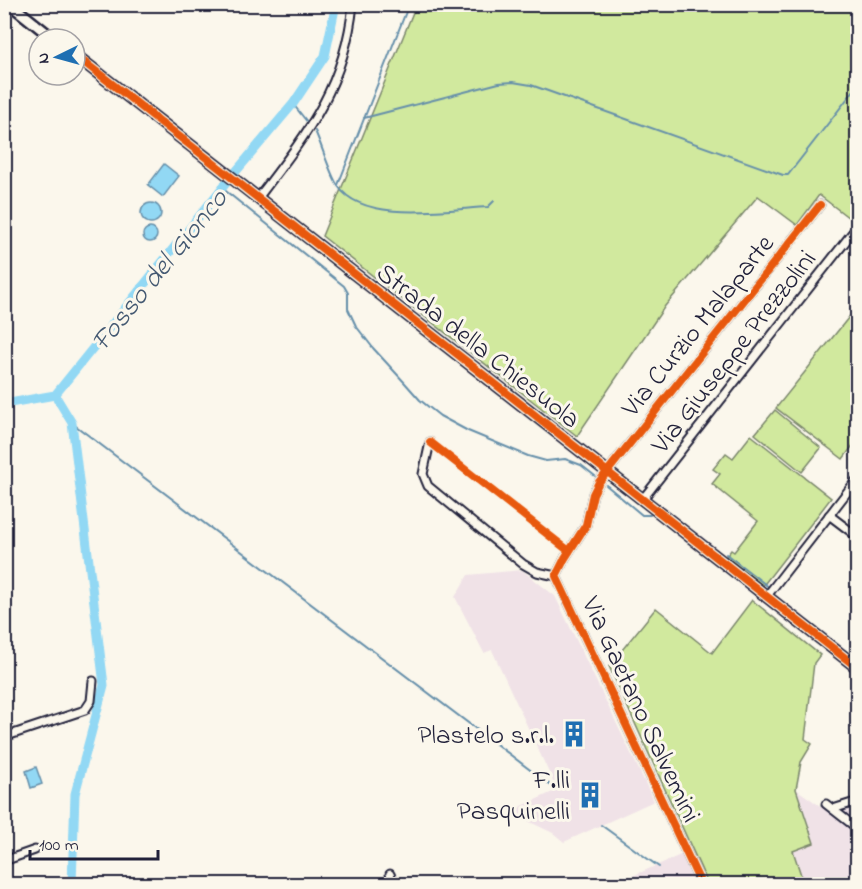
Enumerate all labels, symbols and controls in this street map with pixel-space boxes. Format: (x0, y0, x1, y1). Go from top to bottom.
north arrow (27, 27, 87, 87)
text: N (32, 52, 56, 65)
water label: Fosso del Gionco (82, 180, 240, 361)
street label: Via Curzio Malaparte (612, 226, 785, 427)
street label: Via Giuseppe Prezzolini (642, 242, 827, 464)
street label: Strada della Chiesuola (367, 255, 588, 439)
street label: Via Gaetano Salvemini (570, 590, 709, 829)
place label: Plastelo s.r.l. (417, 717, 554, 756)
building icon: Plastelo s.r.l. (559, 719, 589, 749)
place label: F.lli Pasquinelli (457, 762, 570, 832)
building icon: F.lli Pasquinelli (575, 780, 605, 810)
scale bar (30, 823, 158, 861)
text: 100 m (39, 833, 79, 859)

